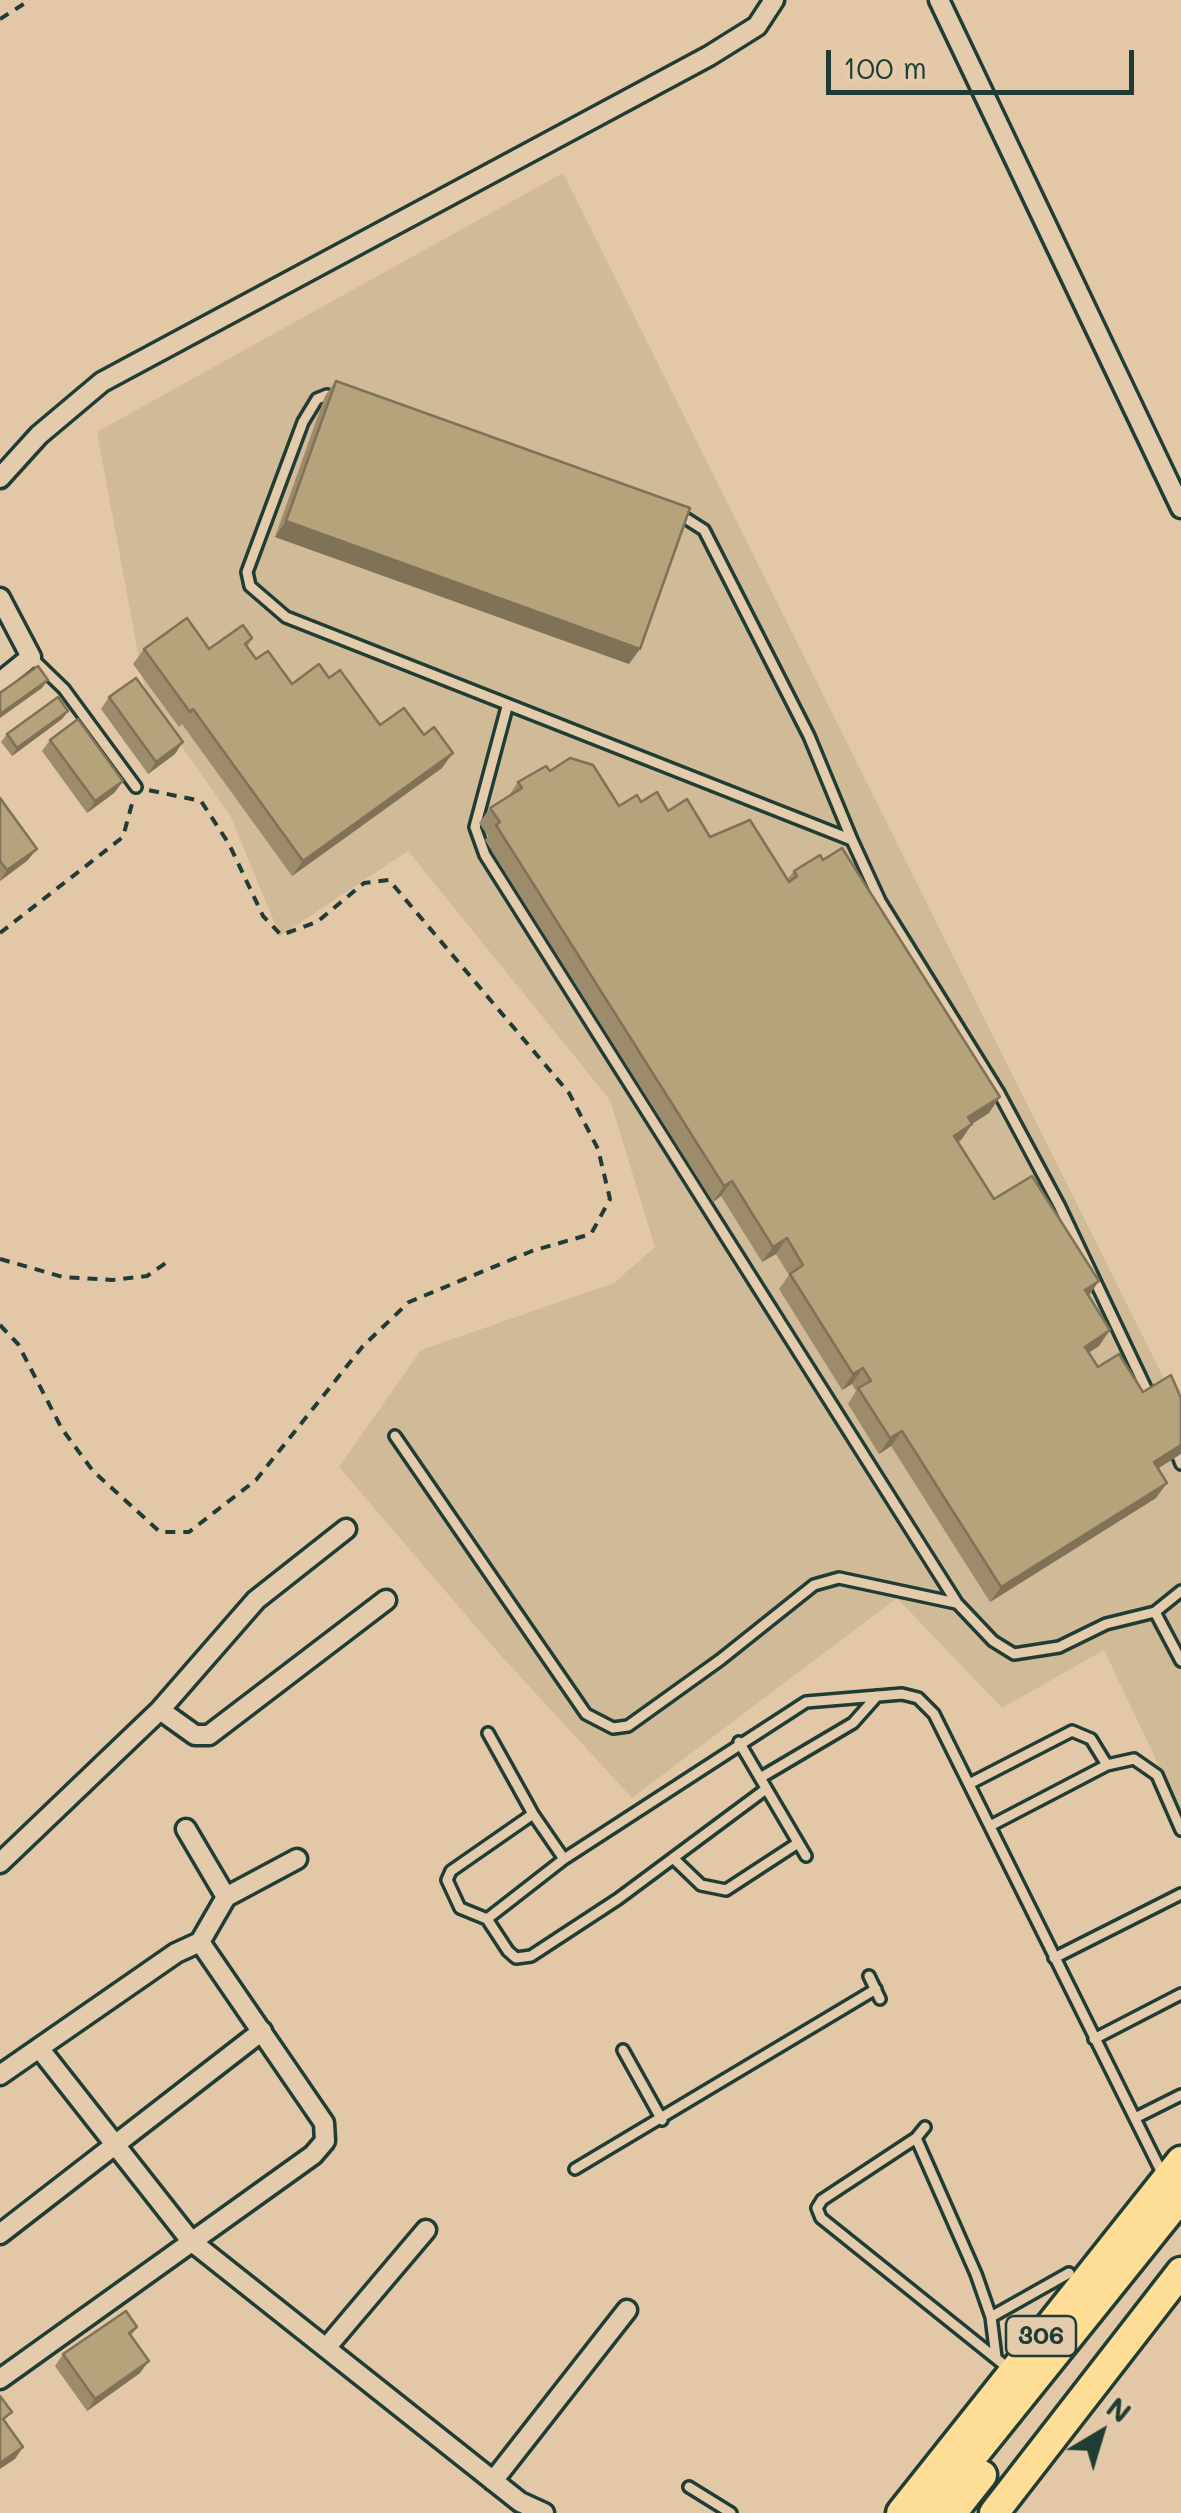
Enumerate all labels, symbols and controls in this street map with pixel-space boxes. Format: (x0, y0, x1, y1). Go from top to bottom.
scale bar (831, 30, 1138, 92)
text: 100 m (843, 47, 927, 87)
road number: 306 (1006, 2316, 1076, 2356)
north arrow (1051, 2383, 1151, 2483)
text: N (1100, 2389, 1139, 2430)

